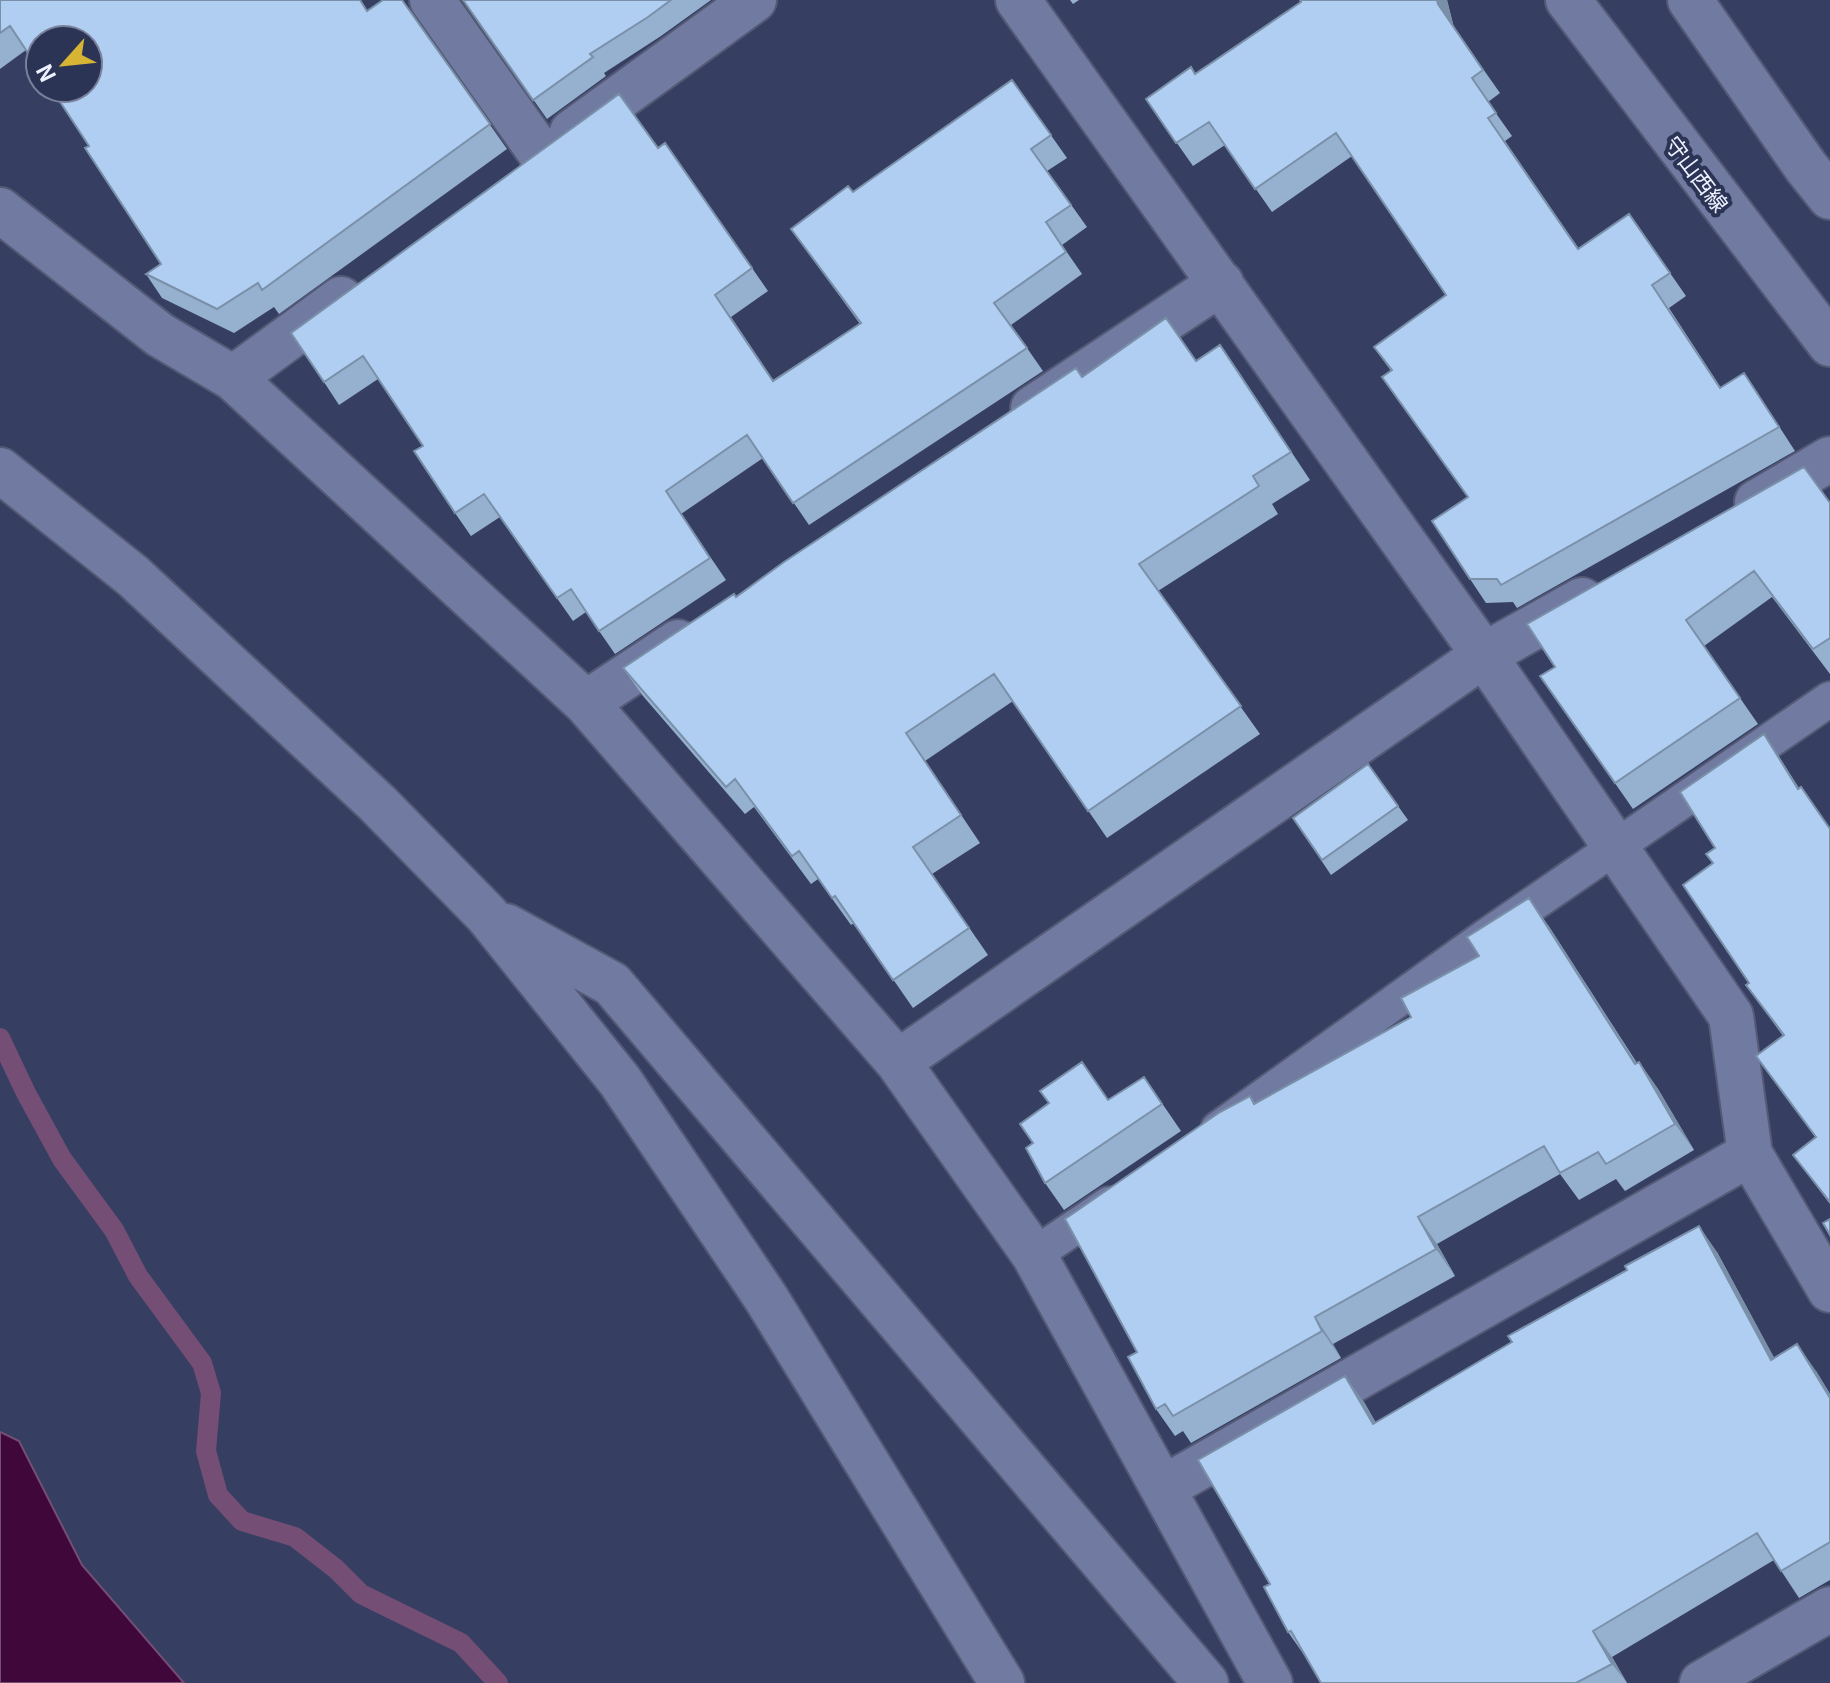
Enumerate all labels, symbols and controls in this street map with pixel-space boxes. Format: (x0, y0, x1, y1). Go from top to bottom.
north arrow (24, 24, 104, 104)
text: N (26, 59, 62, 89)
street label: 守山西線 (1659, 128, 1737, 218)

